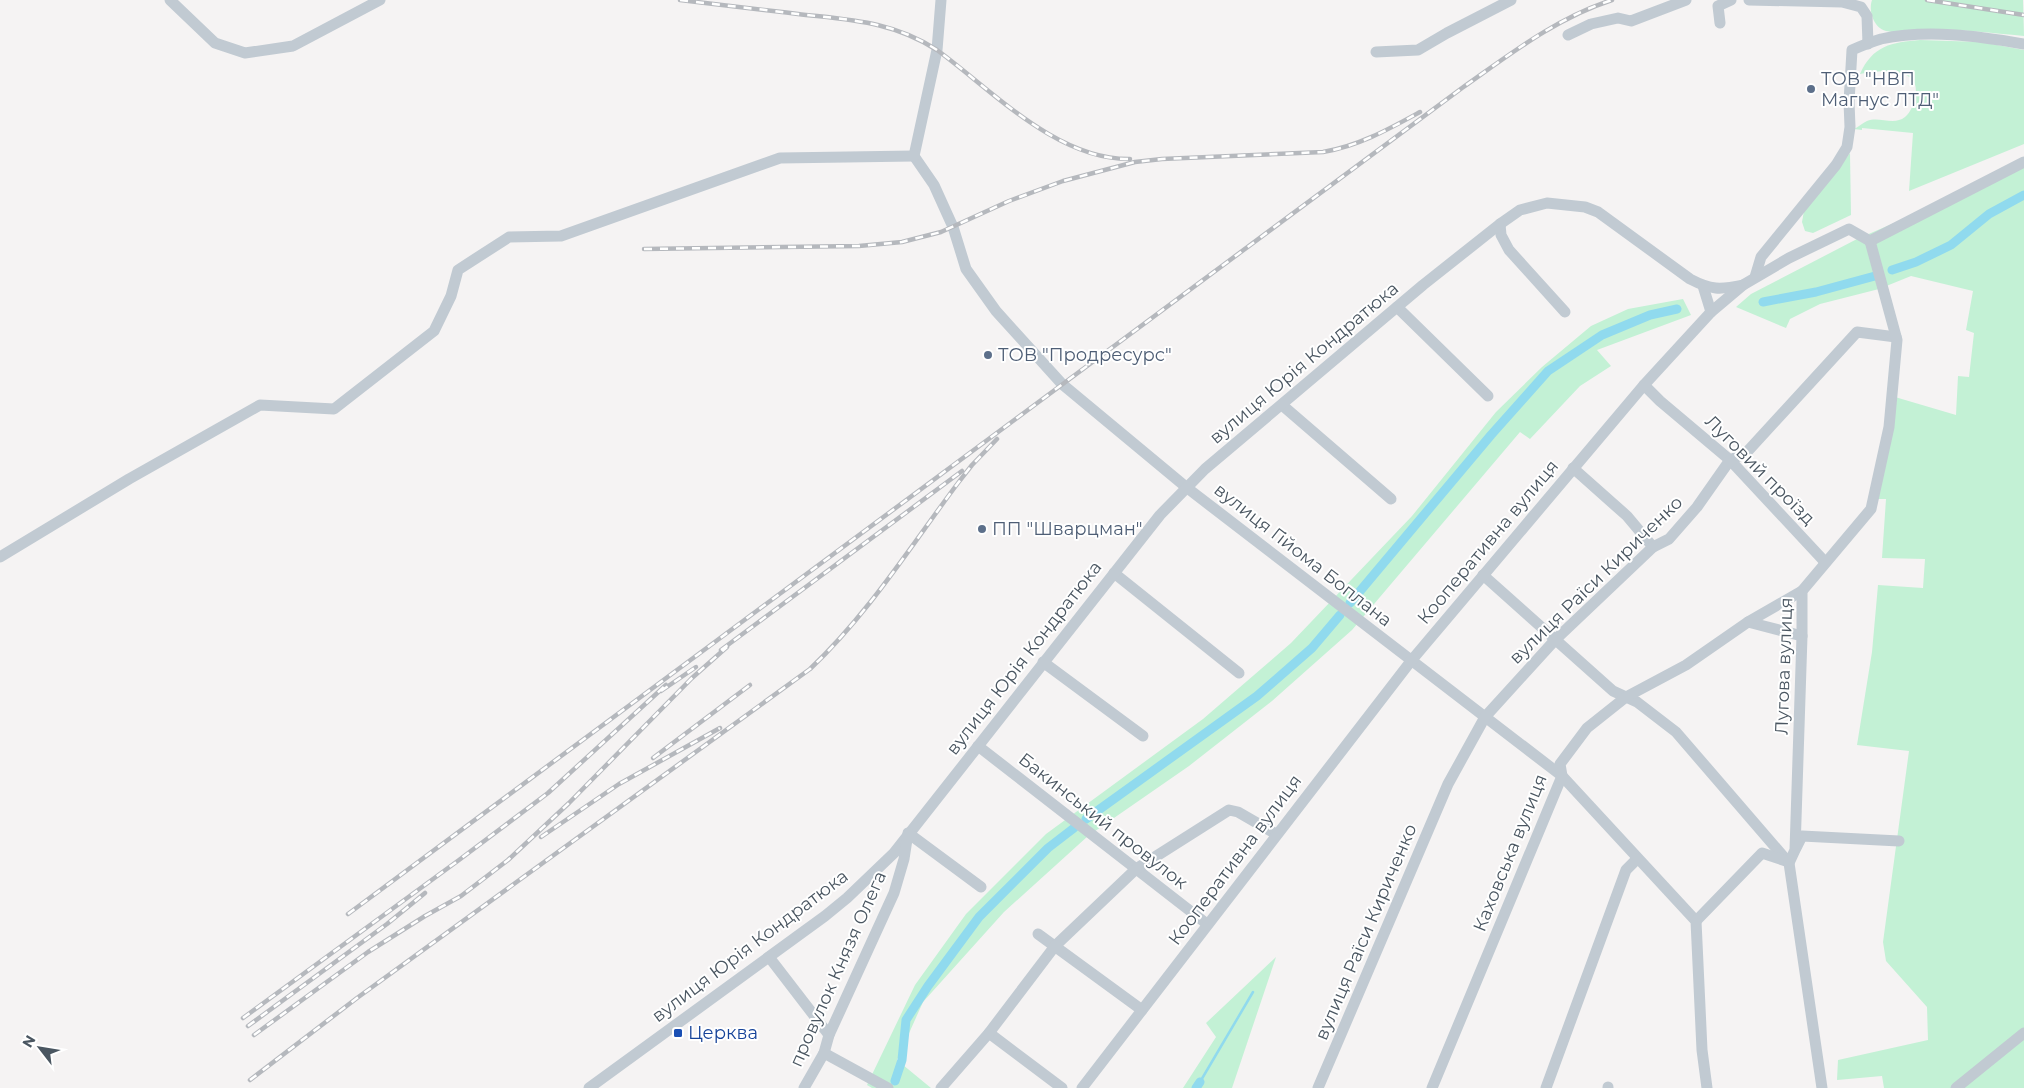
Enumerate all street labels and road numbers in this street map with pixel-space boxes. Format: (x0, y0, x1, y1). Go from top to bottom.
street label: вулиця Юрія Кондратюка (1205, 277, 1403, 449)
street label: Луговий проїзд (1701, 411, 1820, 530)
street label: Кооперативна вулиця (1413, 455, 1563, 629)
street label: вулиця Гійома Боплана (1210, 479, 1396, 631)
street label: вулиця Раїси Кириченко (1505, 491, 1687, 669)
street label: вулиця Юрія Кондратюка (941, 557, 1107, 759)
street label: Лугова вулиця (1771, 597, 1797, 735)
street label: Бакинський провулок (1014, 748, 1192, 894)
street label: Кооперативна вулиця (1164, 770, 1306, 950)
street label: Каховська вулиця (1468, 771, 1552, 935)
street label: вулиця Раїси Кириченко (1310, 821, 1422, 1043)
street label: вулиця Юрія Кондратюка (648, 865, 852, 1027)
street label: провулок Князя Олега (785, 868, 891, 1070)

